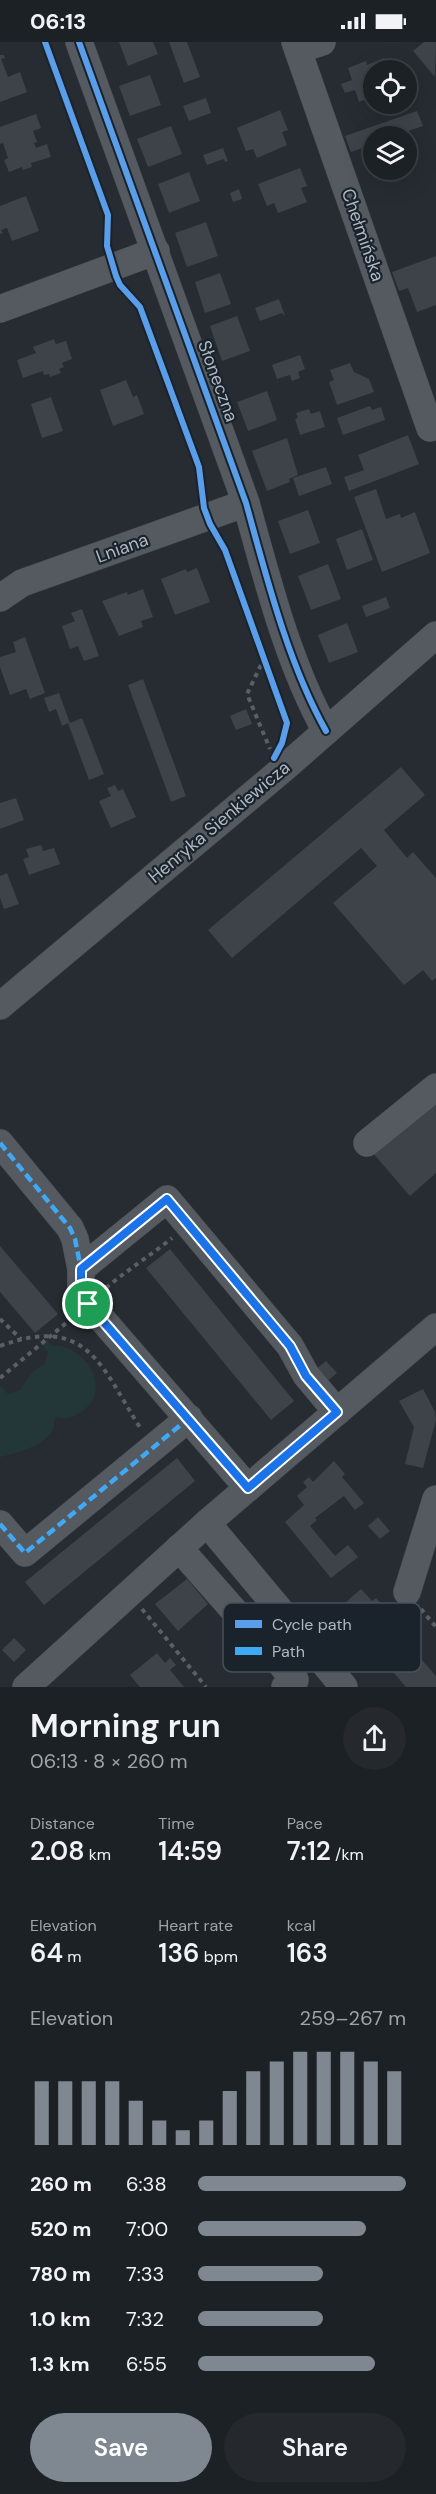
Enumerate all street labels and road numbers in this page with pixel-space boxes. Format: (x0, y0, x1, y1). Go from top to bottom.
street label: Chełmińska (336, 185, 390, 285)
street label: Słoneczna (192, 337, 244, 425)
street label: Lniana (92, 527, 152, 569)
street label: Henryka Sienkiewicza (143, 756, 295, 888)

